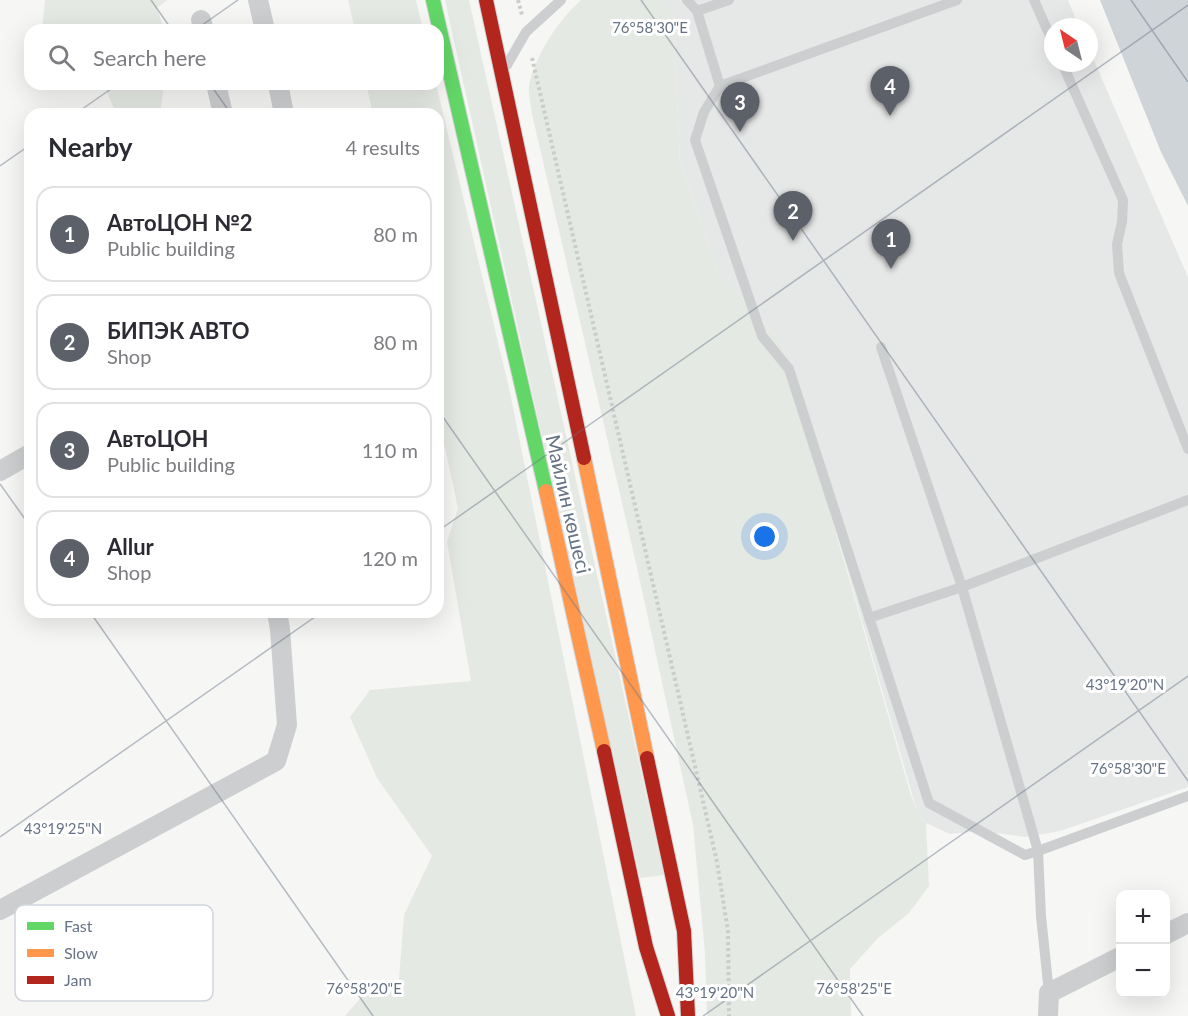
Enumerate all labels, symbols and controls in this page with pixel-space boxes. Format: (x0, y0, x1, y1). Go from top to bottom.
text: 76°58'30"E (612, 18, 688, 36)
north arrow (1044, 18, 1098, 72)
search box (24, 24, 444, 90)
icon: search (45, 41, 78, 74)
text: Search here (93, 44, 206, 71)
pin: 4 (870, 66, 910, 116)
pin: 3 (720, 82, 760, 132)
text: Nearby (48, 131, 133, 163)
text: 4 results (345, 135, 420, 159)
pin: 2 (774, 192, 812, 241)
text: АвтоЦОН №2 (107, 209, 253, 236)
pin: 1 (872, 220, 910, 269)
text: 1 (64, 222, 75, 246)
text: 80 m (373, 222, 418, 246)
text: Public building (107, 236, 235, 260)
text: БИПЭК АВТО (107, 317, 250, 344)
text: 2 (64, 330, 75, 354)
text: 80 m (373, 330, 418, 354)
text: Shop (107, 344, 151, 368)
text: АвтоЦОН (107, 425, 209, 452)
street label: Майлин көшесі (541, 432, 597, 576)
text: 3 (64, 438, 75, 462)
text: 110 m (362, 438, 418, 462)
text: Public building (107, 452, 235, 476)
your location (750, 522, 779, 551)
text: Allur (107, 533, 154, 560)
text: 4 (64, 546, 75, 570)
text: 120 m (362, 546, 418, 570)
text: Shop (107, 560, 151, 584)
text: 43°19'20"N (1086, 675, 1164, 693)
text: 76°58'30"E (1090, 759, 1166, 777)
text: 43°19'25"N (24, 819, 102, 837)
map controls (1116, 890, 1170, 998)
button: + (1116, 890, 1170, 944)
legend (15, 905, 213, 1001)
text: Fast (64, 916, 93, 935)
text: Slow (64, 943, 98, 962)
button: − (1116, 944, 1170, 998)
text: Jam (64, 970, 92, 989)
text: 76°58'20"E (326, 979, 402, 997)
text: 76°58'25"E (816, 979, 892, 997)
text: 43°19'20"N (676, 983, 754, 1001)

